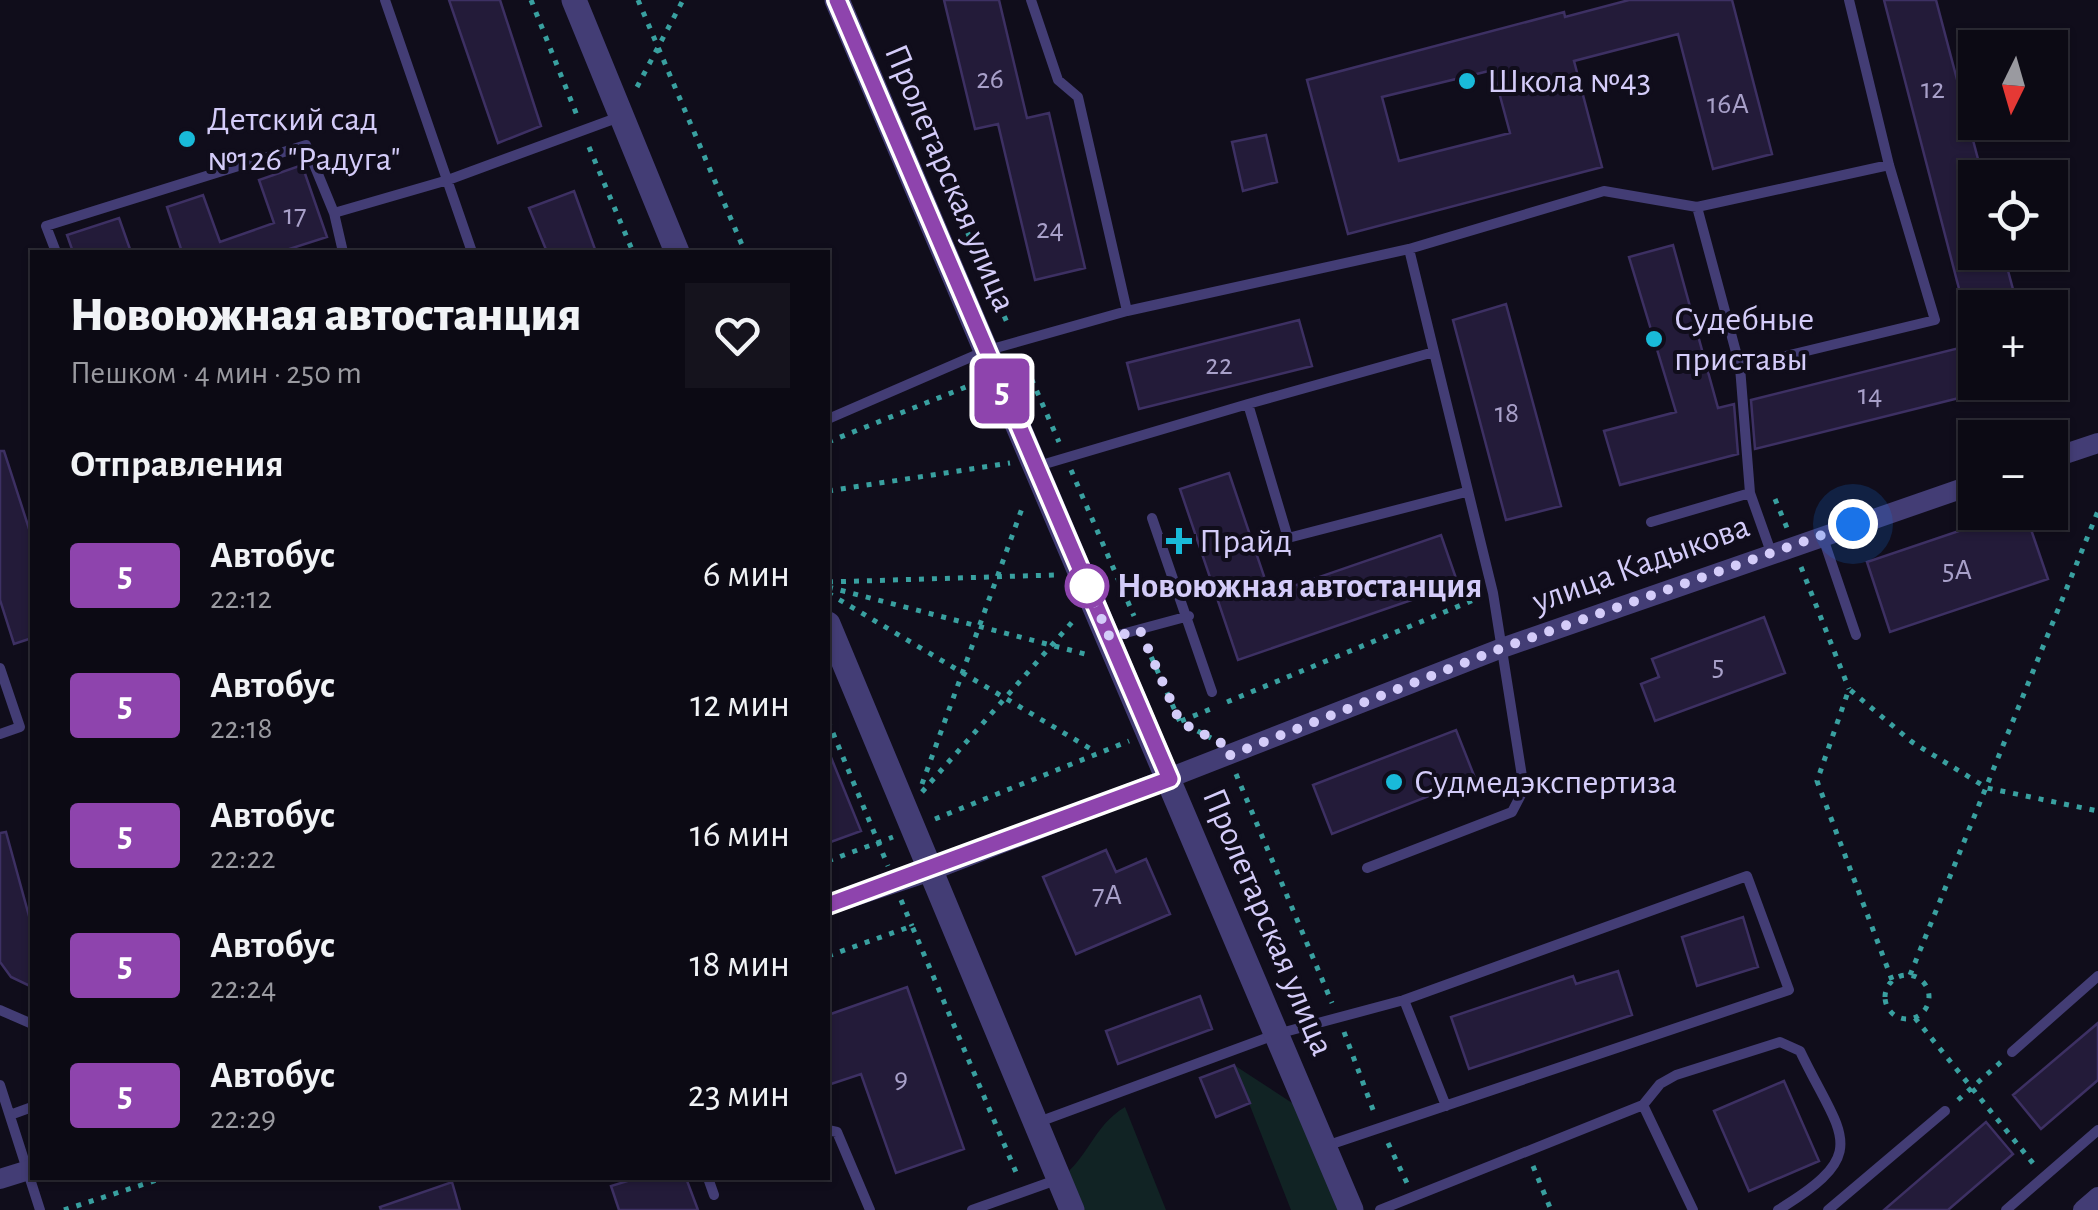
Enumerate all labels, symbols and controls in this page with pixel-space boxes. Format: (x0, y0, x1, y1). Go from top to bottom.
north arrow (1958, 30, 2068, 140)
map controls (1958, 30, 2068, 530)
street label: Пролетарская улица (878, 39, 1022, 317)
house number: 26 (976, 64, 1004, 94)
place label: Школа №43 (1487, 64, 1651, 99)
marker: Школа №43 (1456, 70, 1478, 92)
house number: 12 (1921, 74, 1945, 104)
house number: 16А (1707, 89, 1749, 119)
place label: Детский сад №126 "Радуга" (207, 102, 401, 177)
marker: Детский сад №126 "Радуга" (176, 128, 198, 150)
button: locate (1958, 160, 2068, 270)
house number: 17 (284, 200, 306, 230)
house number: 24 (1036, 214, 1064, 244)
button: heart (685, 283, 790, 388)
button: + (1958, 290, 2068, 400)
text: Новоюжная автостанция (70, 292, 581, 340)
place label: Судебные приставы (1674, 302, 1814, 377)
marker: Судебные приставы (1643, 328, 1665, 350)
house number: 22 (1205, 350, 1233, 380)
text: Пешком · 4 мин · 250 m (70, 357, 362, 389)
line badge: 5 (970, 358, 1034, 424)
text: 5 (994, 374, 1010, 409)
house number: 14 (1858, 380, 1882, 410)
house number: 18 (1495, 398, 1519, 428)
button: − (1958, 420, 2068, 530)
text: Отправления (70, 446, 284, 484)
your location (1828, 499, 1878, 549)
street label: улица Кадыкова (1527, 509, 1754, 620)
place label: Прайд (1199, 524, 1292, 559)
marker: Прайд (1168, 530, 1190, 552)
text: Автобус (210, 537, 335, 575)
house number: 5А (1942, 555, 1972, 585)
text: 6 мин (703, 556, 790, 594)
text: 5 (117, 558, 133, 593)
marker: Новоюжная автостанция (1066, 565, 1108, 607)
place label: Новоюжная автостанция (1117, 569, 1482, 604)
text: 22:12 (210, 582, 272, 614)
house number: 5 (1712, 651, 1724, 681)
text: Автобус (210, 667, 335, 705)
text: 12 мин (690, 686, 790, 724)
text: 5 (117, 688, 133, 723)
text: 22:18 (210, 712, 273, 744)
place label: Судмедэкспертиза (1414, 765, 1677, 800)
marker: Судмедэкспертиза (1383, 771, 1405, 793)
street label: Пролетарская улица (1196, 783, 1340, 1061)
text: Автобус (210, 797, 335, 835)
text: 16 мин (690, 816, 790, 854)
text: 5 (117, 818, 133, 853)
text: 22:22 (210, 842, 276, 874)
house number: 7А (1092, 880, 1122, 910)
text: Автобус (210, 927, 335, 965)
text: 18 мин (690, 946, 790, 984)
text: 5 (117, 948, 133, 983)
text: 22:24 (210, 972, 276, 1004)
text: Автобус (210, 1057, 335, 1095)
house number: 9 (894, 1064, 908, 1094)
text: 23 мин (688, 1076, 790, 1114)
text: 5 (117, 1078, 133, 1113)
text: 22:29 (210, 1102, 276, 1134)

